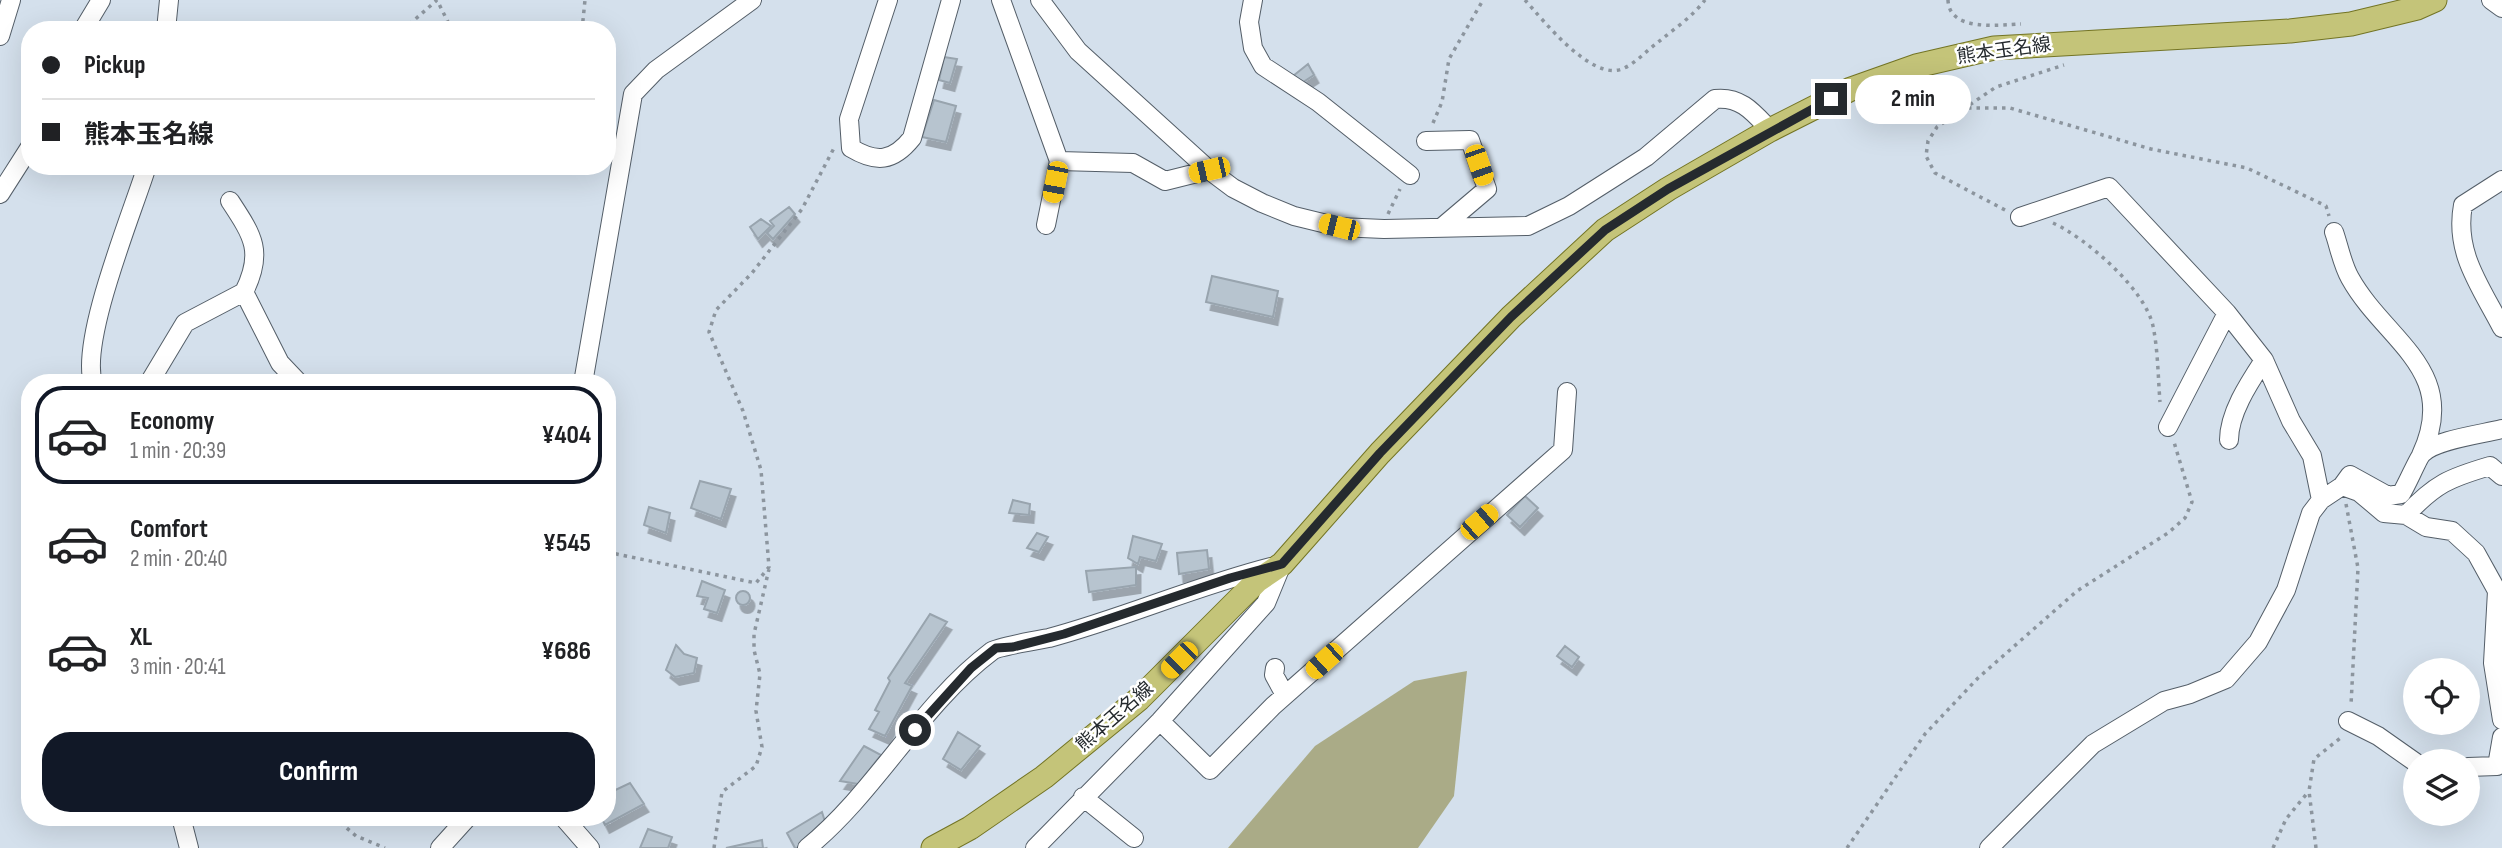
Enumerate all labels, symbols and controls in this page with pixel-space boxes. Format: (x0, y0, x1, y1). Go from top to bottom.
street label: 熊本玉名線 (1955, 33, 2053, 69)
text: Pickup (84, 50, 146, 81)
callout: 2 min (1856, 74, 1971, 124)
route end (1815, 83, 1847, 115)
text: 2 min (1891, 85, 1935, 113)
text: 熊本玉名線 (84, 120, 214, 151)
car (1463, 142, 1496, 188)
car (1187, 155, 1232, 185)
car (1041, 159, 1070, 205)
car (1317, 212, 1362, 242)
icon: car (46, 404, 109, 467)
text: Economy (130, 406, 214, 437)
text: ¥404 (542, 420, 591, 451)
text: 1 min · 20:39 (130, 437, 226, 465)
car (1457, 500, 1502, 544)
icon: car (46, 512, 109, 575)
text: Comfort (130, 514, 208, 545)
text: ¥545 (543, 528, 591, 559)
text: 2 min · 20:40 (130, 545, 228, 573)
icon: car (46, 620, 109, 683)
text: XL (130, 622, 152, 653)
text: ¥686 (541, 636, 591, 667)
car (1157, 638, 1202, 682)
car (1302, 639, 1347, 683)
text: 3 min · 20:41 (130, 653, 226, 681)
map controls (2403, 658, 2480, 826)
button: locate (2403, 658, 2480, 735)
street label: 熊本玉名線 (1072, 677, 1158, 757)
route start (899, 714, 931, 746)
button: Confirm (42, 732, 595, 812)
button: layers (2403, 749, 2480, 826)

